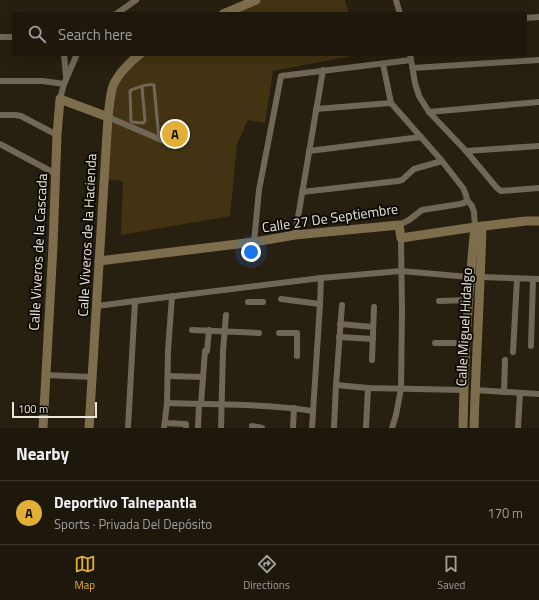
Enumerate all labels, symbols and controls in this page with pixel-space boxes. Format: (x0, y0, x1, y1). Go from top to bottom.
search box (12, 12, 527, 56)
icon: search (26, 23, 48, 45)
text: Search here (58, 23, 132, 46)
pin: A (162, 119, 188, 149)
street label: Calle Viveros de la Hacienda (72, 153, 101, 317)
street label: Calle Viveros de la Cascada (23, 173, 52, 331)
street label: Calle 27 De Septiembre (261, 198, 399, 237)
your location (241, 242, 261, 262)
street label: Calle Miguel Hidalgo (450, 267, 477, 387)
scale bar (12, 400, 97, 419)
text: 100 m (18, 401, 48, 417)
text: Nearby (16, 441, 69, 467)
text: Deportivo Talnepantla (54, 491, 197, 514)
text: A (25, 503, 33, 523)
text: 170 m (487, 503, 523, 523)
text: Sports · Privada Del Depósito (54, 514, 212, 534)
tab: Map (74, 553, 96, 593)
tab: Directions (243, 553, 290, 593)
tab: Saved (437, 553, 465, 593)

